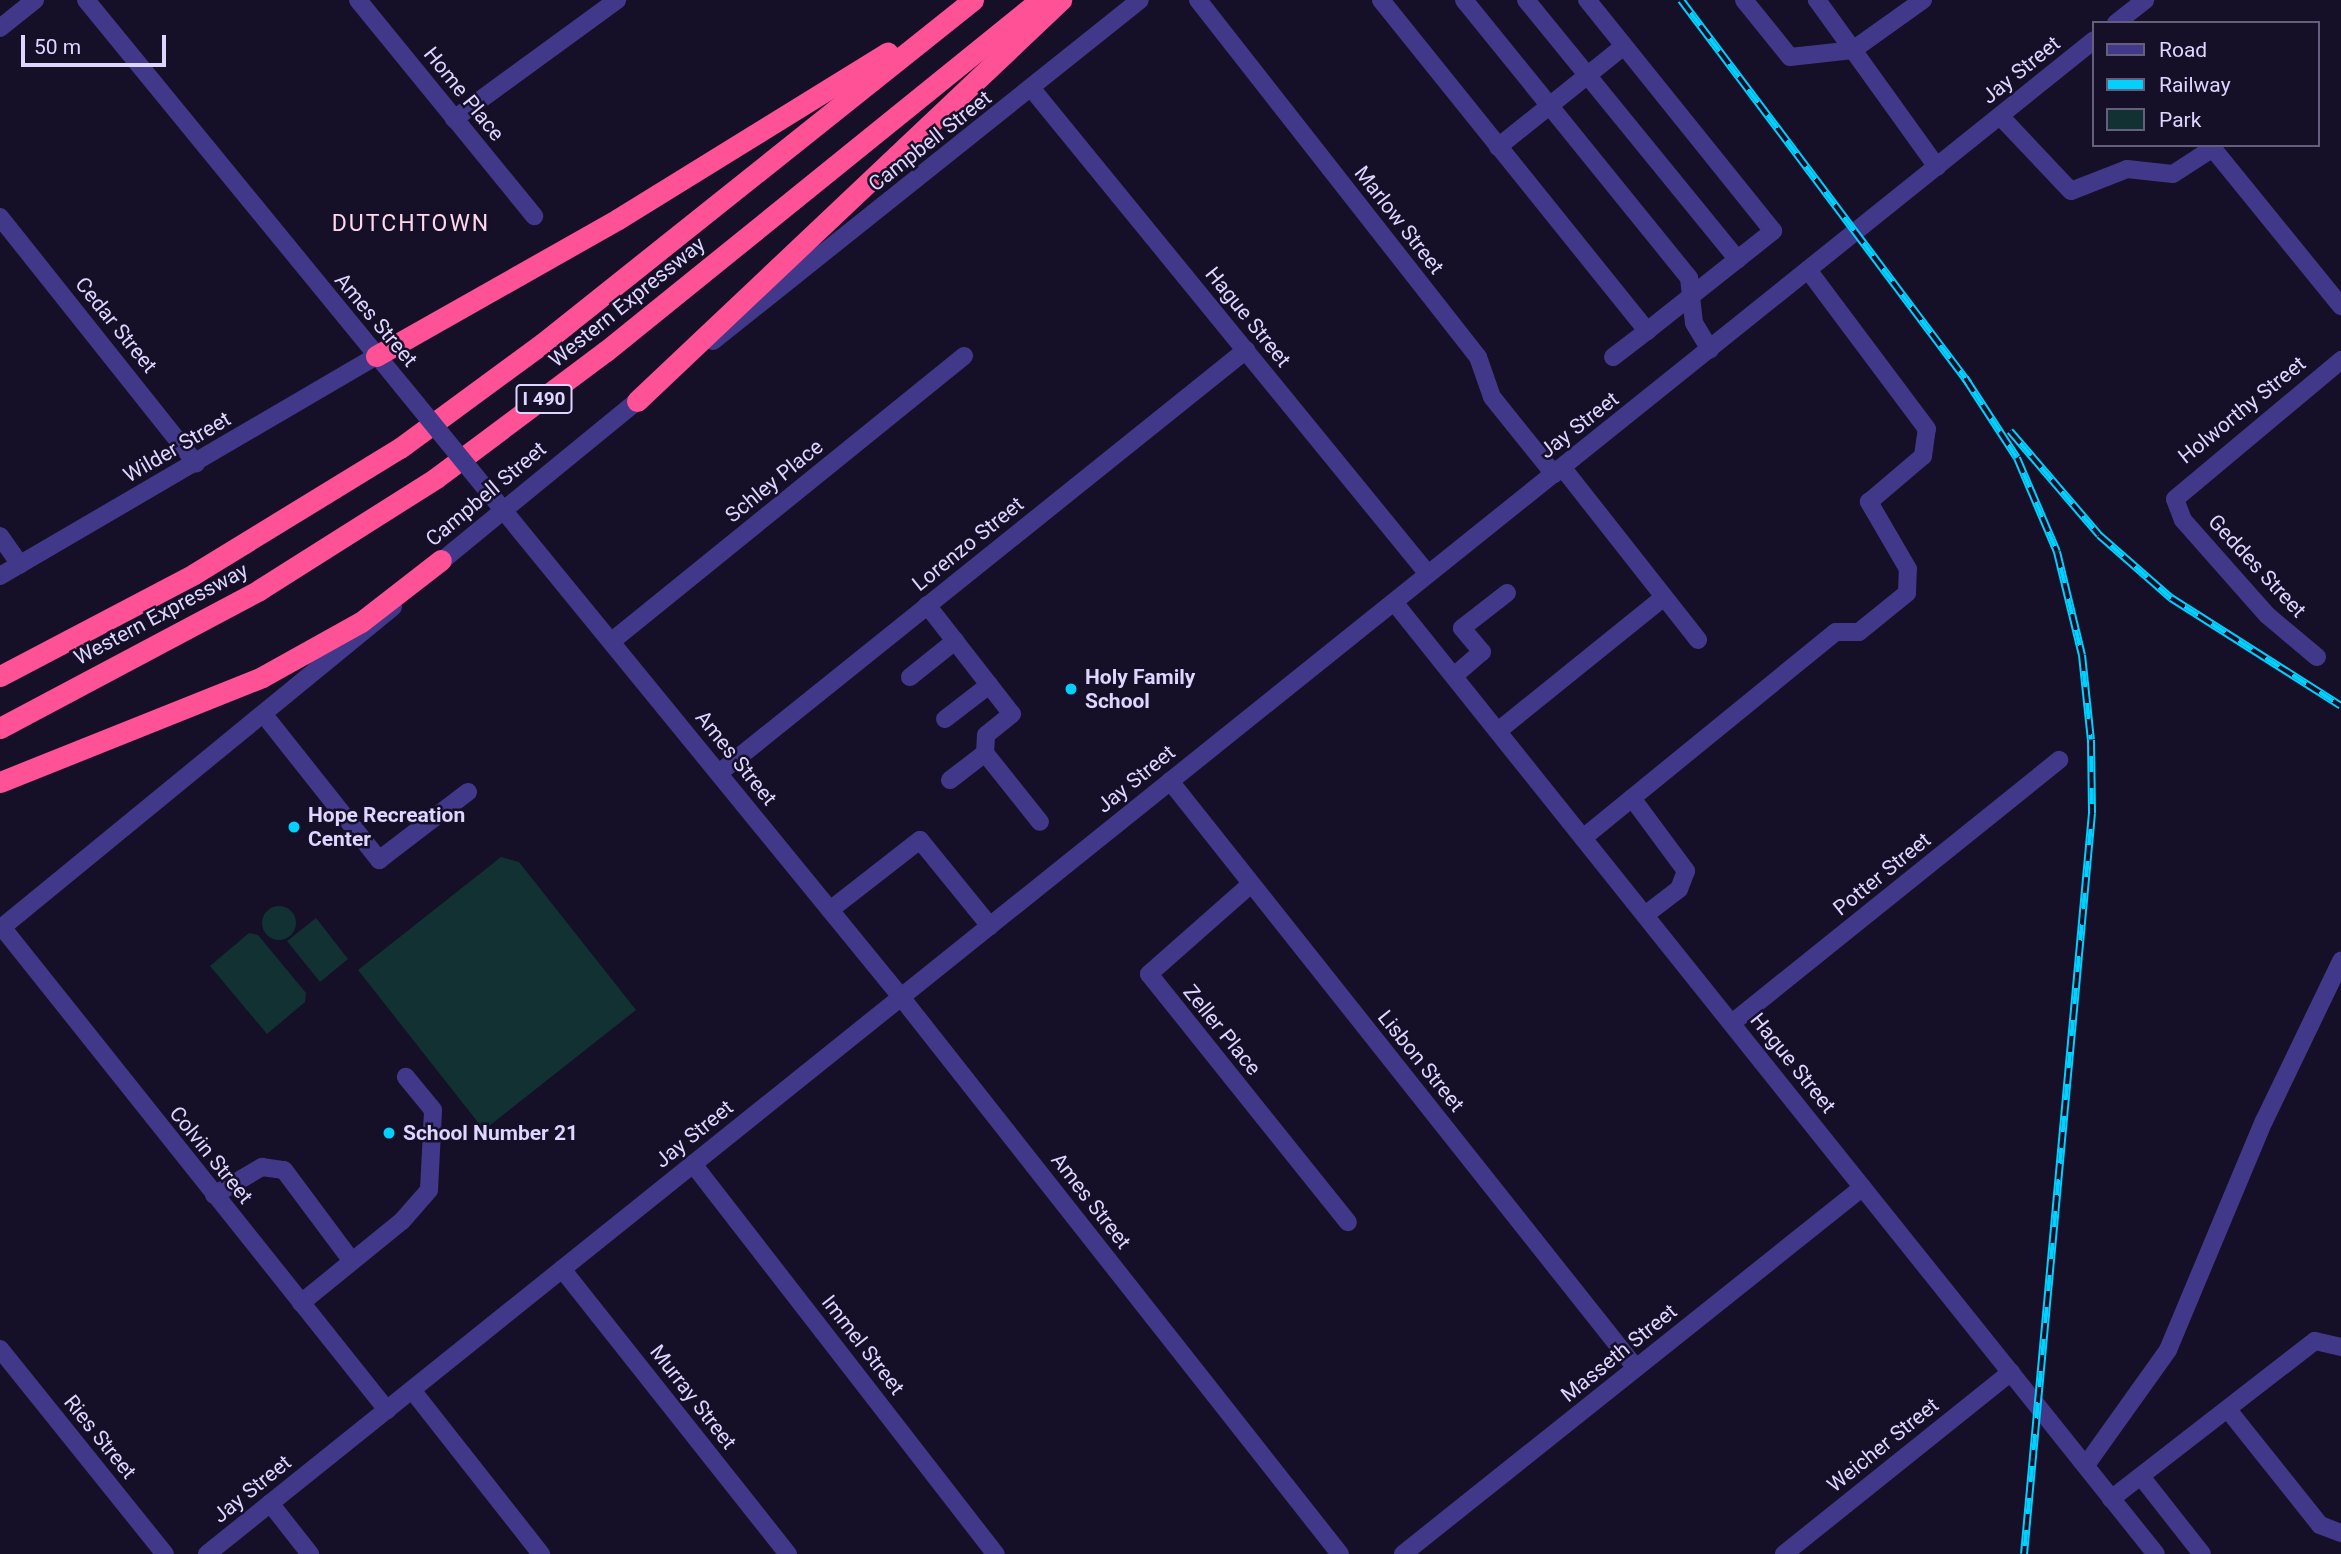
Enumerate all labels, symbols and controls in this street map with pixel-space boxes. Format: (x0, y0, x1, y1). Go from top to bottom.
scale bar (24, 21, 170, 65)
legend (2092, 21, 2320, 147)
street label: Jay Street (1977, 31, 2065, 109)
text: 50 m (34, 35, 81, 59)
text: Road (2159, 38, 2207, 62)
street label: Home Place (418, 42, 510, 146)
text: Railway (2159, 73, 2231, 97)
street label: Campbell Street (864, 85, 996, 197)
text: Park (2159, 108, 2201, 132)
street label: Marlow Street (1349, 161, 1449, 279)
district label: DUTCHTOWN (333, 210, 489, 238)
street label: Western Expressway (544, 231, 710, 373)
street label: Hague Street (1200, 262, 1296, 372)
street label: Ames Street (329, 268, 423, 372)
street label: Cedar Street (70, 272, 162, 378)
street label: Holworthy Street (2173, 351, 2311, 469)
road number: I 490 (514, 384, 574, 414)
street label: Jay Street (1534, 386, 1624, 464)
street label: Wilder Street (119, 406, 235, 488)
street label: Schley Place (720, 434, 828, 528)
street label: Campbell Street (421, 436, 551, 552)
street label: Lorenzo Street (907, 491, 1029, 597)
street label: Geddes Street (2203, 509, 2311, 623)
street label: Western Expressway (70, 558, 252, 670)
place label: Holy Family School (1085, 664, 1195, 714)
marker: Holy Family School (1063, 681, 1079, 697)
street label: Ames Street (690, 706, 782, 810)
street label: Jay Street (1092, 740, 1180, 818)
place label: Hope Recreation Center (308, 802, 465, 852)
marker: Hope Recreation Center (286, 819, 302, 835)
street label: Potter Street (1828, 827, 1936, 921)
street label: Zeller Place (1178, 980, 1266, 1080)
street label: Lisbon Street (1372, 1005, 1470, 1117)
street label: Hague Street (1745, 1008, 1841, 1118)
street label: Jay Street (650, 1095, 738, 1173)
street label: Colvin Street (164, 1101, 258, 1209)
place label: School Number 21 (403, 1120, 578, 1146)
marker: School Number 21 (381, 1125, 397, 1141)
street label: Ames Street (1046, 1148, 1136, 1254)
street label: Immel Street (816, 1290, 910, 1400)
street label: Masseth Street (1556, 1299, 1682, 1407)
street label: Murray Street (644, 1340, 742, 1454)
street label: Ries Street (59, 1390, 141, 1484)
street label: Weicher Street (1822, 1392, 1944, 1498)
street label: Jay Street (208, 1450, 296, 1528)

